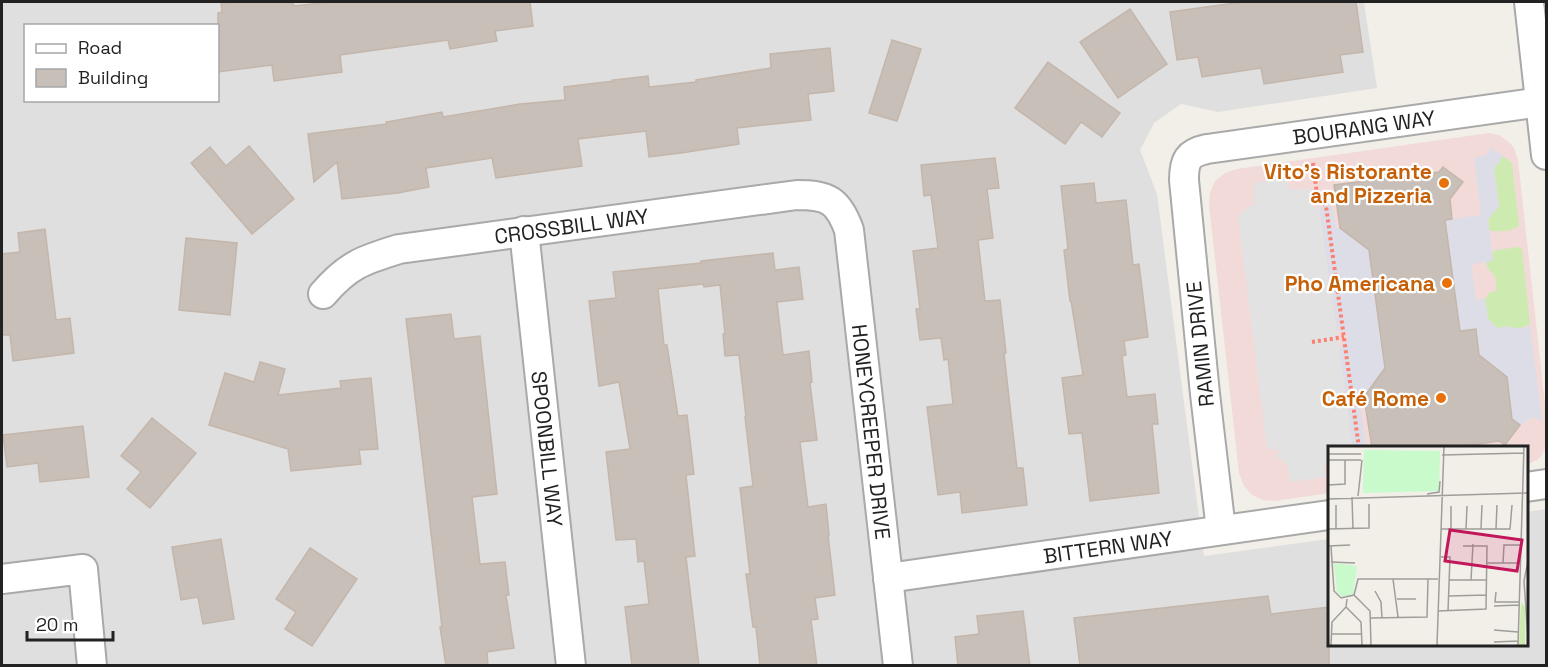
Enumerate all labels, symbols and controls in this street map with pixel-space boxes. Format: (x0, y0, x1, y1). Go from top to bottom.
legend (24, 24, 219, 102)
text: Road (78, 36, 122, 59)
text: Building (78, 66, 148, 89)
street label: BOURANG WAY (1291, 104, 1437, 150)
place label: Vito's Ristorante and Pizzeria (1264, 158, 1432, 209)
marker: Vito's Ristorante and Pizzeria (1437, 176, 1451, 190)
street label: CROSSBILL WAY (493, 202, 650, 249)
place label: Pho Americana (1285, 270, 1435, 297)
marker: Pho Americana (1440, 276, 1454, 290)
street label: RAMIN DRIVE (1180, 280, 1220, 408)
street label: HONEYCREEPER DRIVE (846, 323, 897, 541)
street label: SPOONBILL WAY (526, 369, 569, 528)
place label: Café Rome (1322, 385, 1429, 412)
marker: Café Rome (1434, 391, 1448, 405)
inset map (1328, 446, 1527, 646)
street label: BITTERN WAY (1041, 524, 1174, 569)
scale bar (27, 604, 112, 642)
text: 20 m (36, 613, 79, 636)

